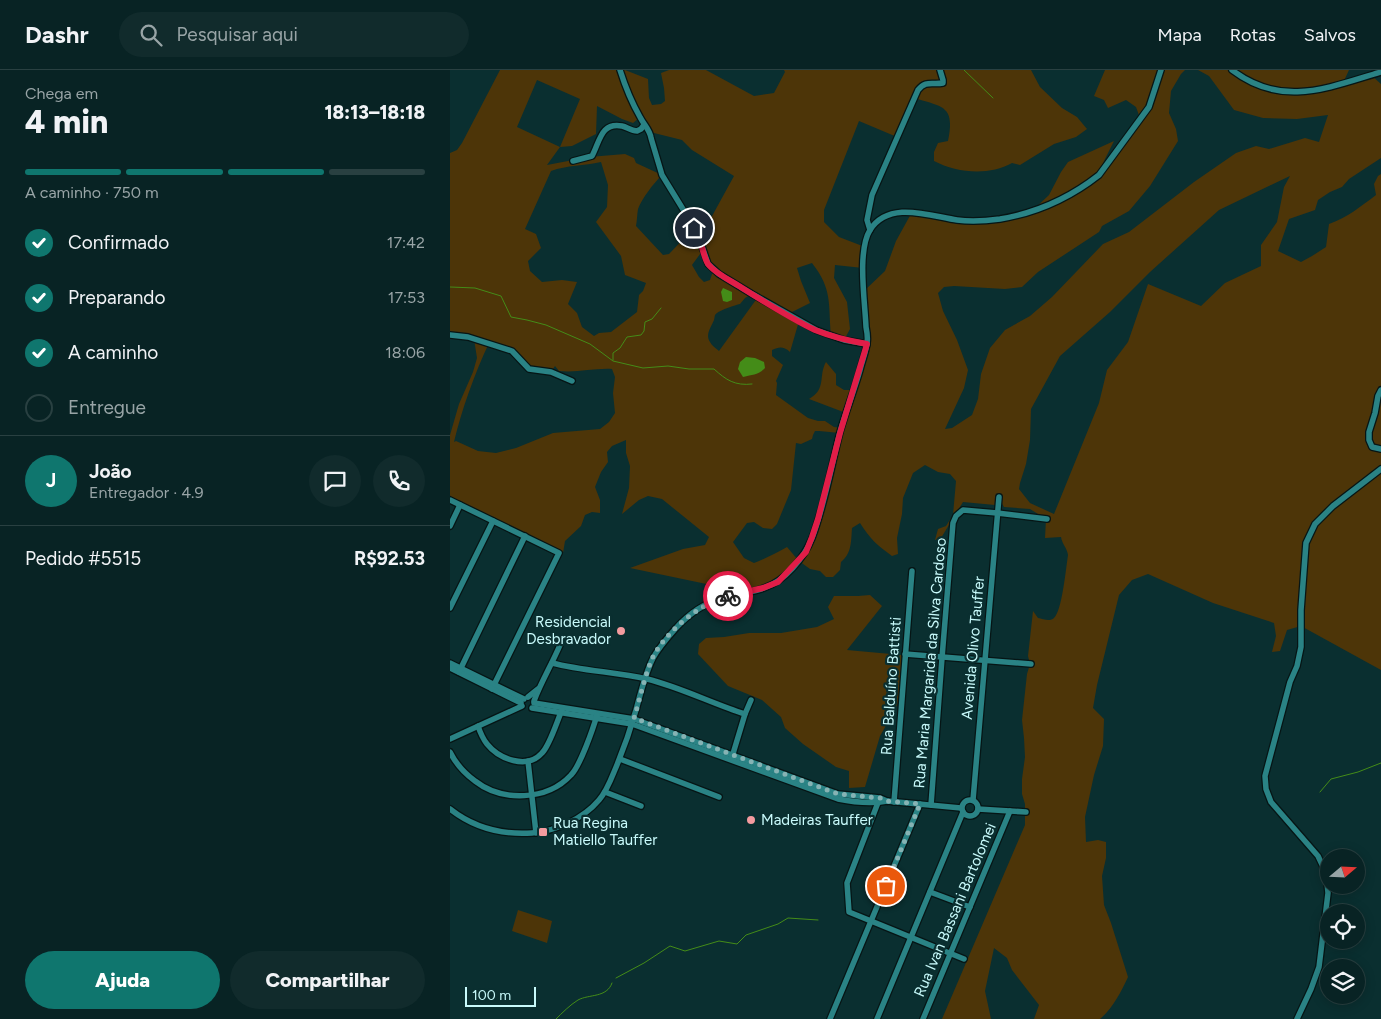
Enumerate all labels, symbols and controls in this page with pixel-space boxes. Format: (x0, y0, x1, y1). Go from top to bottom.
search box (119, 12, 469, 57)
text: Dashr (25, 20, 89, 49)
icon: search (137, 21, 165, 49)
text: Pesquisar aqui (177, 23, 298, 46)
text: Mapa (1158, 24, 1202, 46)
text: Rotas (1230, 24, 1276, 46)
text: Salvos (1304, 24, 1356, 46)
text: Chega em (25, 84, 98, 103)
text: 18:13–18:18 (324, 101, 425, 124)
text: 4 min (25, 103, 108, 141)
text: A caminho · 750 m (25, 183, 159, 202)
pin (673, 207, 715, 249)
icon: home (680, 214, 708, 242)
icon: check (25, 229, 53, 257)
text: Confirmado (68, 231, 169, 254)
text: 17:42 (387, 233, 425, 252)
icon: check (25, 284, 53, 312)
text: Preparando (68, 286, 166, 309)
text: 17:53 (388, 288, 425, 307)
icon: check (25, 339, 53, 367)
text: A caminho (68, 341, 158, 364)
text: 18:06 (385, 343, 425, 362)
text: Entregue (68, 396, 146, 419)
button: chat (309, 455, 361, 507)
button: phone (373, 455, 425, 507)
text: João (89, 460, 132, 483)
text: J (46, 469, 56, 492)
text: Entregador · 4.9 (89, 483, 204, 502)
street label: Rua Maria Margarida da Silva Cardoso (910, 537, 950, 789)
text: Pedido #5515 (25, 547, 141, 570)
text: R$92.53 (354, 547, 425, 570)
courier (703, 571, 753, 621)
street label: Avenida Olivo Tauffer (958, 576, 988, 720)
icon: bike (714, 582, 742, 610)
place label: Residencial Desbravador (526, 613, 611, 648)
street label: Rua Balduíno Battisti (877, 616, 905, 756)
marker: Residencial Desbravador (615, 625, 627, 637)
place label: Madeiras Tauffer (761, 811, 873, 829)
place label: Rua Regina Matiello Tauffer (553, 814, 657, 849)
marker: Madeiras Tauffer (745, 814, 757, 826)
street label: Rua Ivan Bassani Bartolomei (910, 820, 1000, 1000)
marker: Rua Regina Matiello Tauffer (537, 826, 549, 838)
north arrow (1320, 849, 1365, 894)
map controls (1320, 849, 1365, 1004)
pin (865, 865, 907, 907)
icon: bag (872, 872, 900, 900)
button: locate (1320, 904, 1365, 949)
button: Ajuda (25, 951, 220, 1009)
button: Compartilhar (230, 951, 425, 1009)
button: layers (1320, 959, 1365, 1004)
scale bar (465, 984, 536, 1007)
text: 100 m (472, 987, 511, 1004)

